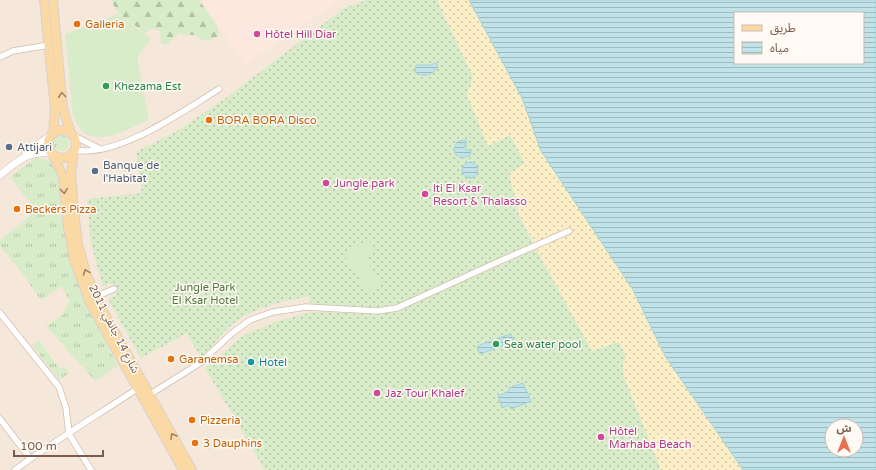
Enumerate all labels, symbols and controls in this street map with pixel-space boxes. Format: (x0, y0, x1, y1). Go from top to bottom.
legend (734, 12, 864, 64)
place label: Galleria (85, 18, 124, 31)
marker: Galleria (72, 19, 82, 29)
text: طريق (770, 21, 796, 36)
place label: Hôtel Hill Diar (265, 28, 337, 41)
marker: Hôtel Hill Diar (252, 29, 262, 39)
text: مياه (770, 41, 789, 55)
place label: Khezama Est (114, 80, 182, 93)
marker: Khezama Est (101, 81, 111, 91)
one-way arrow (57, 92, 66, 98)
place label: BORA BORA Disco (217, 114, 317, 127)
marker: BORA BORA Disco (204, 115, 214, 125)
place label: Attijari (17, 141, 52, 154)
marker: Attijari (4, 142, 14, 152)
place label: Banque de l'Habitat (103, 159, 159, 185)
marker: Banque de l'Habitat (90, 166, 100, 176)
place label: Jungle park (334, 177, 395, 190)
marker: Jungle park (321, 178, 331, 188)
place label: lti El Ksar Resort & Thalasso (433, 182, 527, 208)
one-way arrow (59, 188, 68, 194)
marker: lti El Ksar Resort & Thalasso (420, 189, 430, 199)
place label: Beckers Pizza (25, 203, 96, 216)
marker: Beckers Pizza (12, 204, 22, 214)
one-way arrow (82, 269, 90, 276)
park label: Jungle Park El Ksar Hotel (172, 281, 238, 307)
street label: شارع 14 جانفي 2011 (84, 283, 142, 377)
place label: Sea water pool (504, 338, 581, 351)
marker: Sea water pool (491, 339, 501, 349)
place label: Garanemsa (179, 353, 238, 366)
marker: Garanemsa (166, 354, 176, 364)
place label: Hotel (259, 356, 287, 369)
marker: Hotel (246, 357, 256, 367)
place label: Jaz Tour Khalef (385, 387, 465, 400)
marker: Jaz Tour Khalef (372, 388, 382, 398)
place label: Pizzeria (200, 414, 240, 427)
marker: Pizzeria (187, 415, 197, 425)
north arrow (824, 418, 864, 458)
text: ش (836, 422, 852, 435)
place label: Hôtel Marhaba Beach (609, 425, 691, 451)
scale bar (14, 432, 103, 458)
marker: Hôtel Marhaba Beach (596, 432, 606, 442)
one-way arrow (170, 433, 177, 440)
place label: 3 Dauphins (203, 437, 262, 450)
marker: 3 Dauphins (190, 438, 200, 448)
text: 100 m (20, 439, 57, 453)

